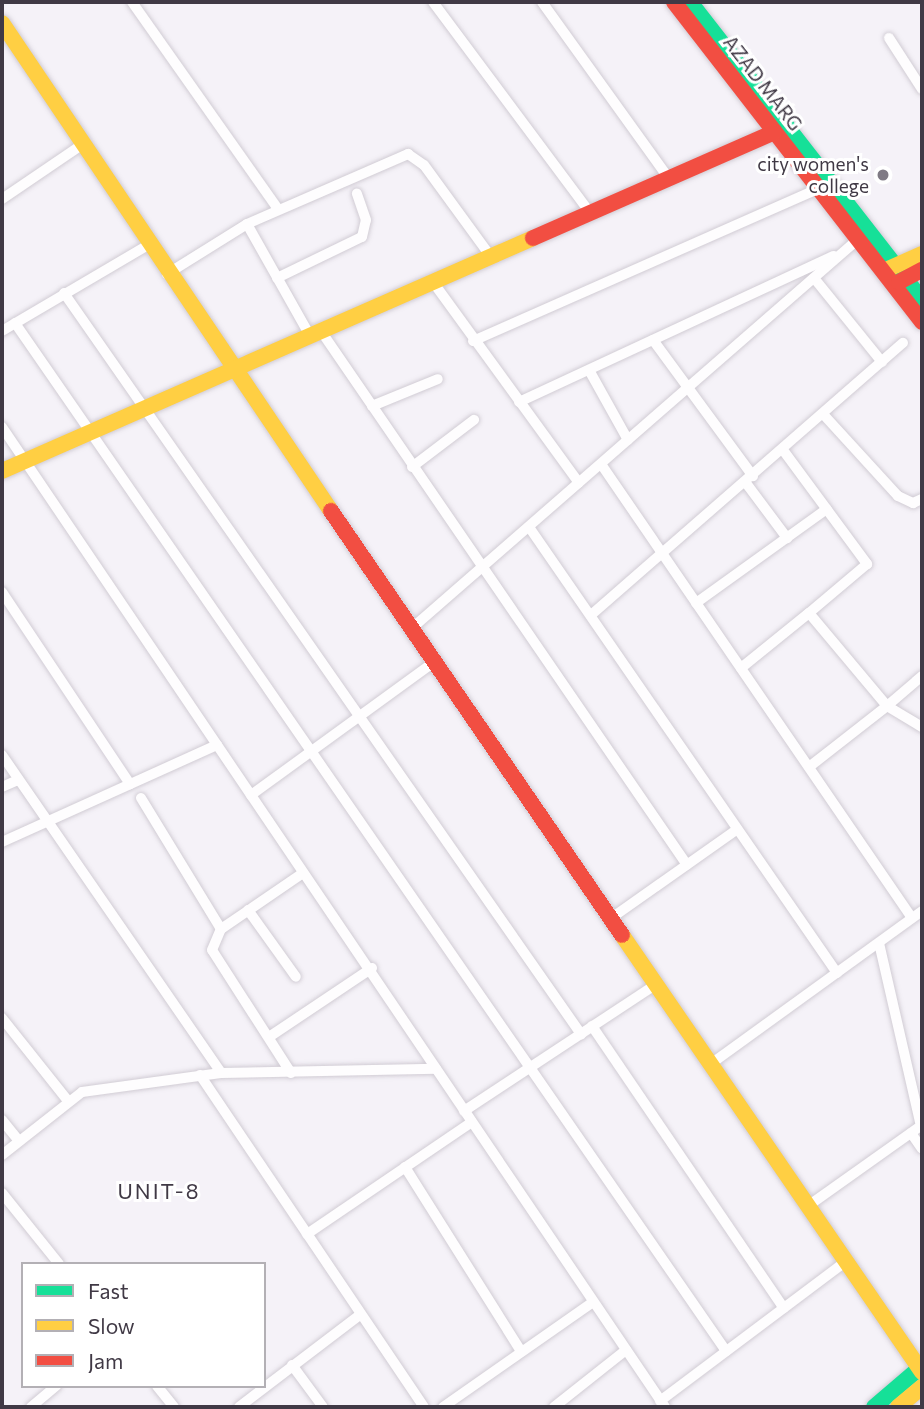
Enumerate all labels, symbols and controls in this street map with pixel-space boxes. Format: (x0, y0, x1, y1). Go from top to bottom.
street label: AZAD MARG (719, 31, 807, 135)
place label: city women's college (757, 153, 869, 197)
marker: city women's college (875, 167, 891, 183)
district label: UNIT-8 (118, 1178, 200, 1204)
legend (21, 1262, 266, 1388)
text: Fast (88, 1278, 129, 1303)
text: Slow (88, 1313, 135, 1338)
text: Jam (88, 1348, 123, 1373)

